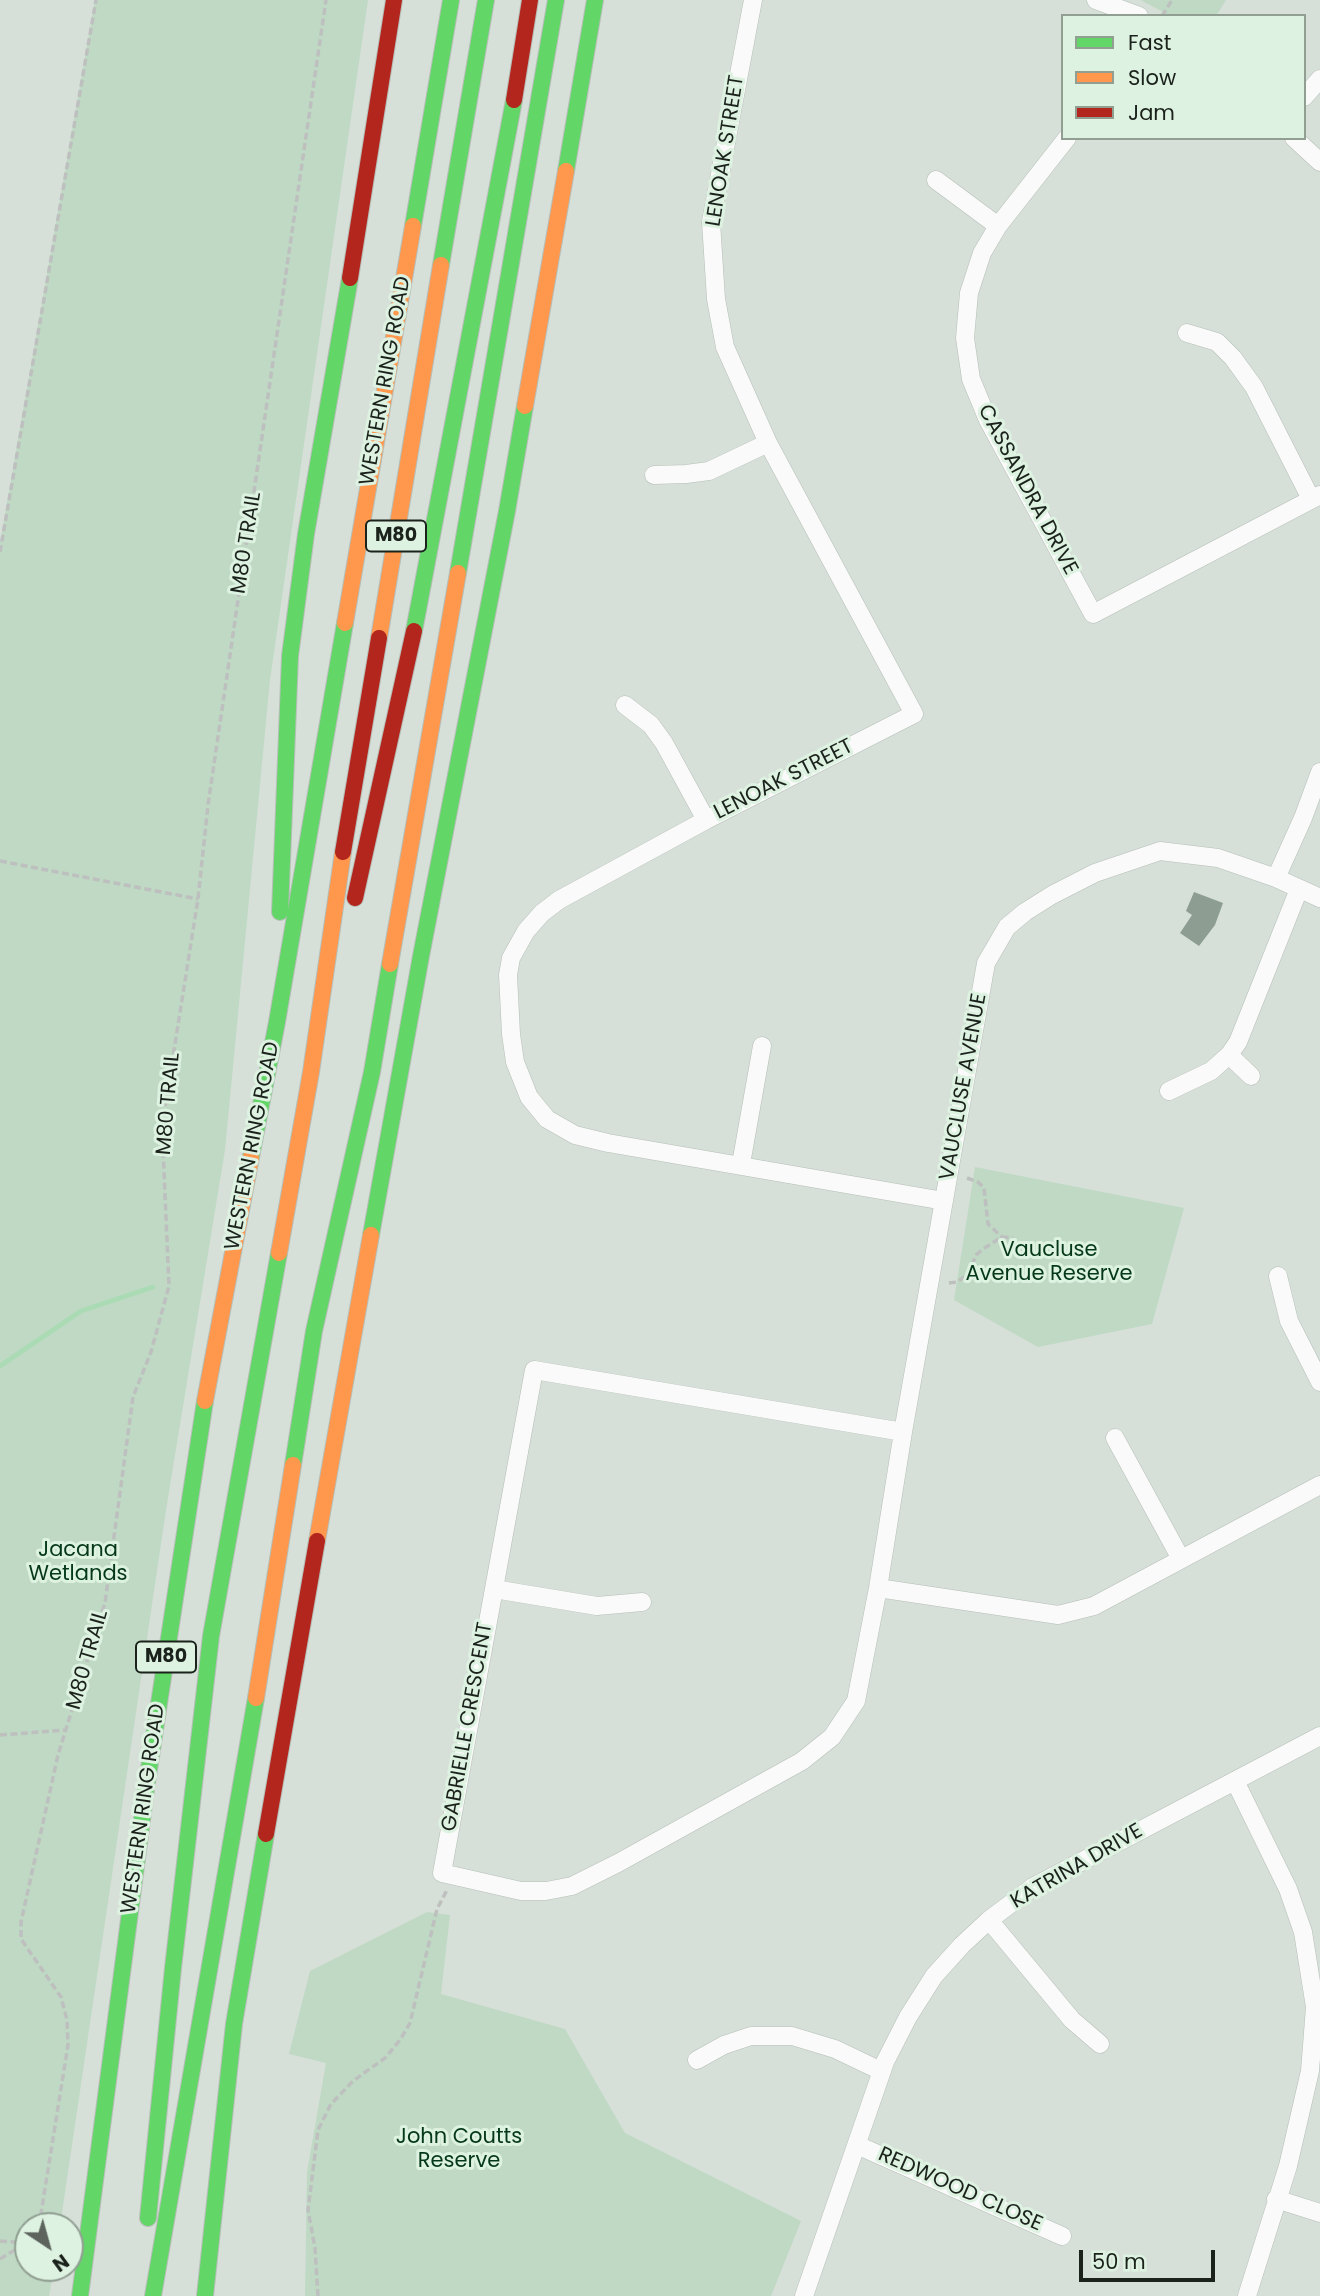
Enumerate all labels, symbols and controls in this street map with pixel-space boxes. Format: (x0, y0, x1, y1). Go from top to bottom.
legend (1061, 14, 1306, 140)
text: Fast (1128, 28, 1171, 57)
text: Slow (1128, 63, 1176, 92)
street label: LENOAK STREET (702, 74, 750, 228)
text: Jam (1128, 98, 1175, 127)
street label: WESTERN RING ROAD (355, 275, 417, 487)
street label: CASSANDRA DRIVE (971, 401, 1083, 579)
street label: M80 TRAIL (227, 490, 267, 596)
road number: M80 (366, 520, 426, 552)
street label: LENOAK STREET (710, 734, 858, 826)
street label: VAUCLUSE AVENUE (935, 991, 993, 1183)
street label: WESTERN RING ROAD (220, 1040, 286, 1252)
street label: M80 TRAIL (152, 1052, 186, 1156)
park label: Vaucluse Avenue Reserve (966, 1238, 1132, 1288)
park label: Jacana Wetlands (28, 1538, 128, 1588)
street label: M80 TRAIL (62, 1607, 114, 1713)
street label: GABRIELLE CRESCENT (437, 1621, 499, 1833)
road number: M80 (136, 1642, 196, 1672)
street label: WESTERN RING ROAD (117, 1702, 171, 1916)
street label: KATRINA DRIVE (1006, 1819, 1148, 1915)
park label: John Coutts Reserve (396, 2125, 522, 2175)
street label: REDWOOD CLOSE (874, 2142, 1046, 2238)
north arrow (14, 2212, 84, 2282)
scale bar (1082, 2236, 1218, 2280)
text: 50 m (1092, 2247, 1146, 2276)
text: N (47, 2248, 74, 2278)

